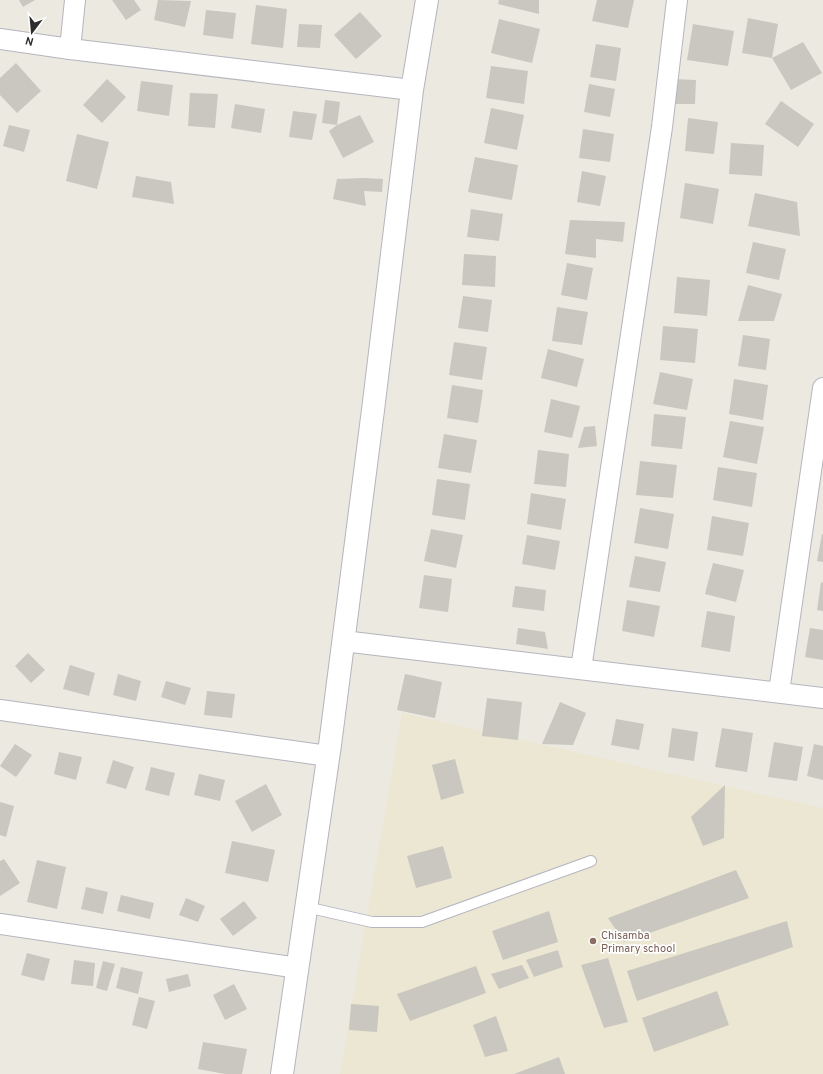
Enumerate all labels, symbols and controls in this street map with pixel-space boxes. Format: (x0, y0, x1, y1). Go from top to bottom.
north arrow (12, 12, 52, 52)
text: N (24, 33, 35, 48)
place label: Chisamba Primary school (601, 929, 675, 956)
marker: Chisamba Primary school (588, 936, 598, 946)

